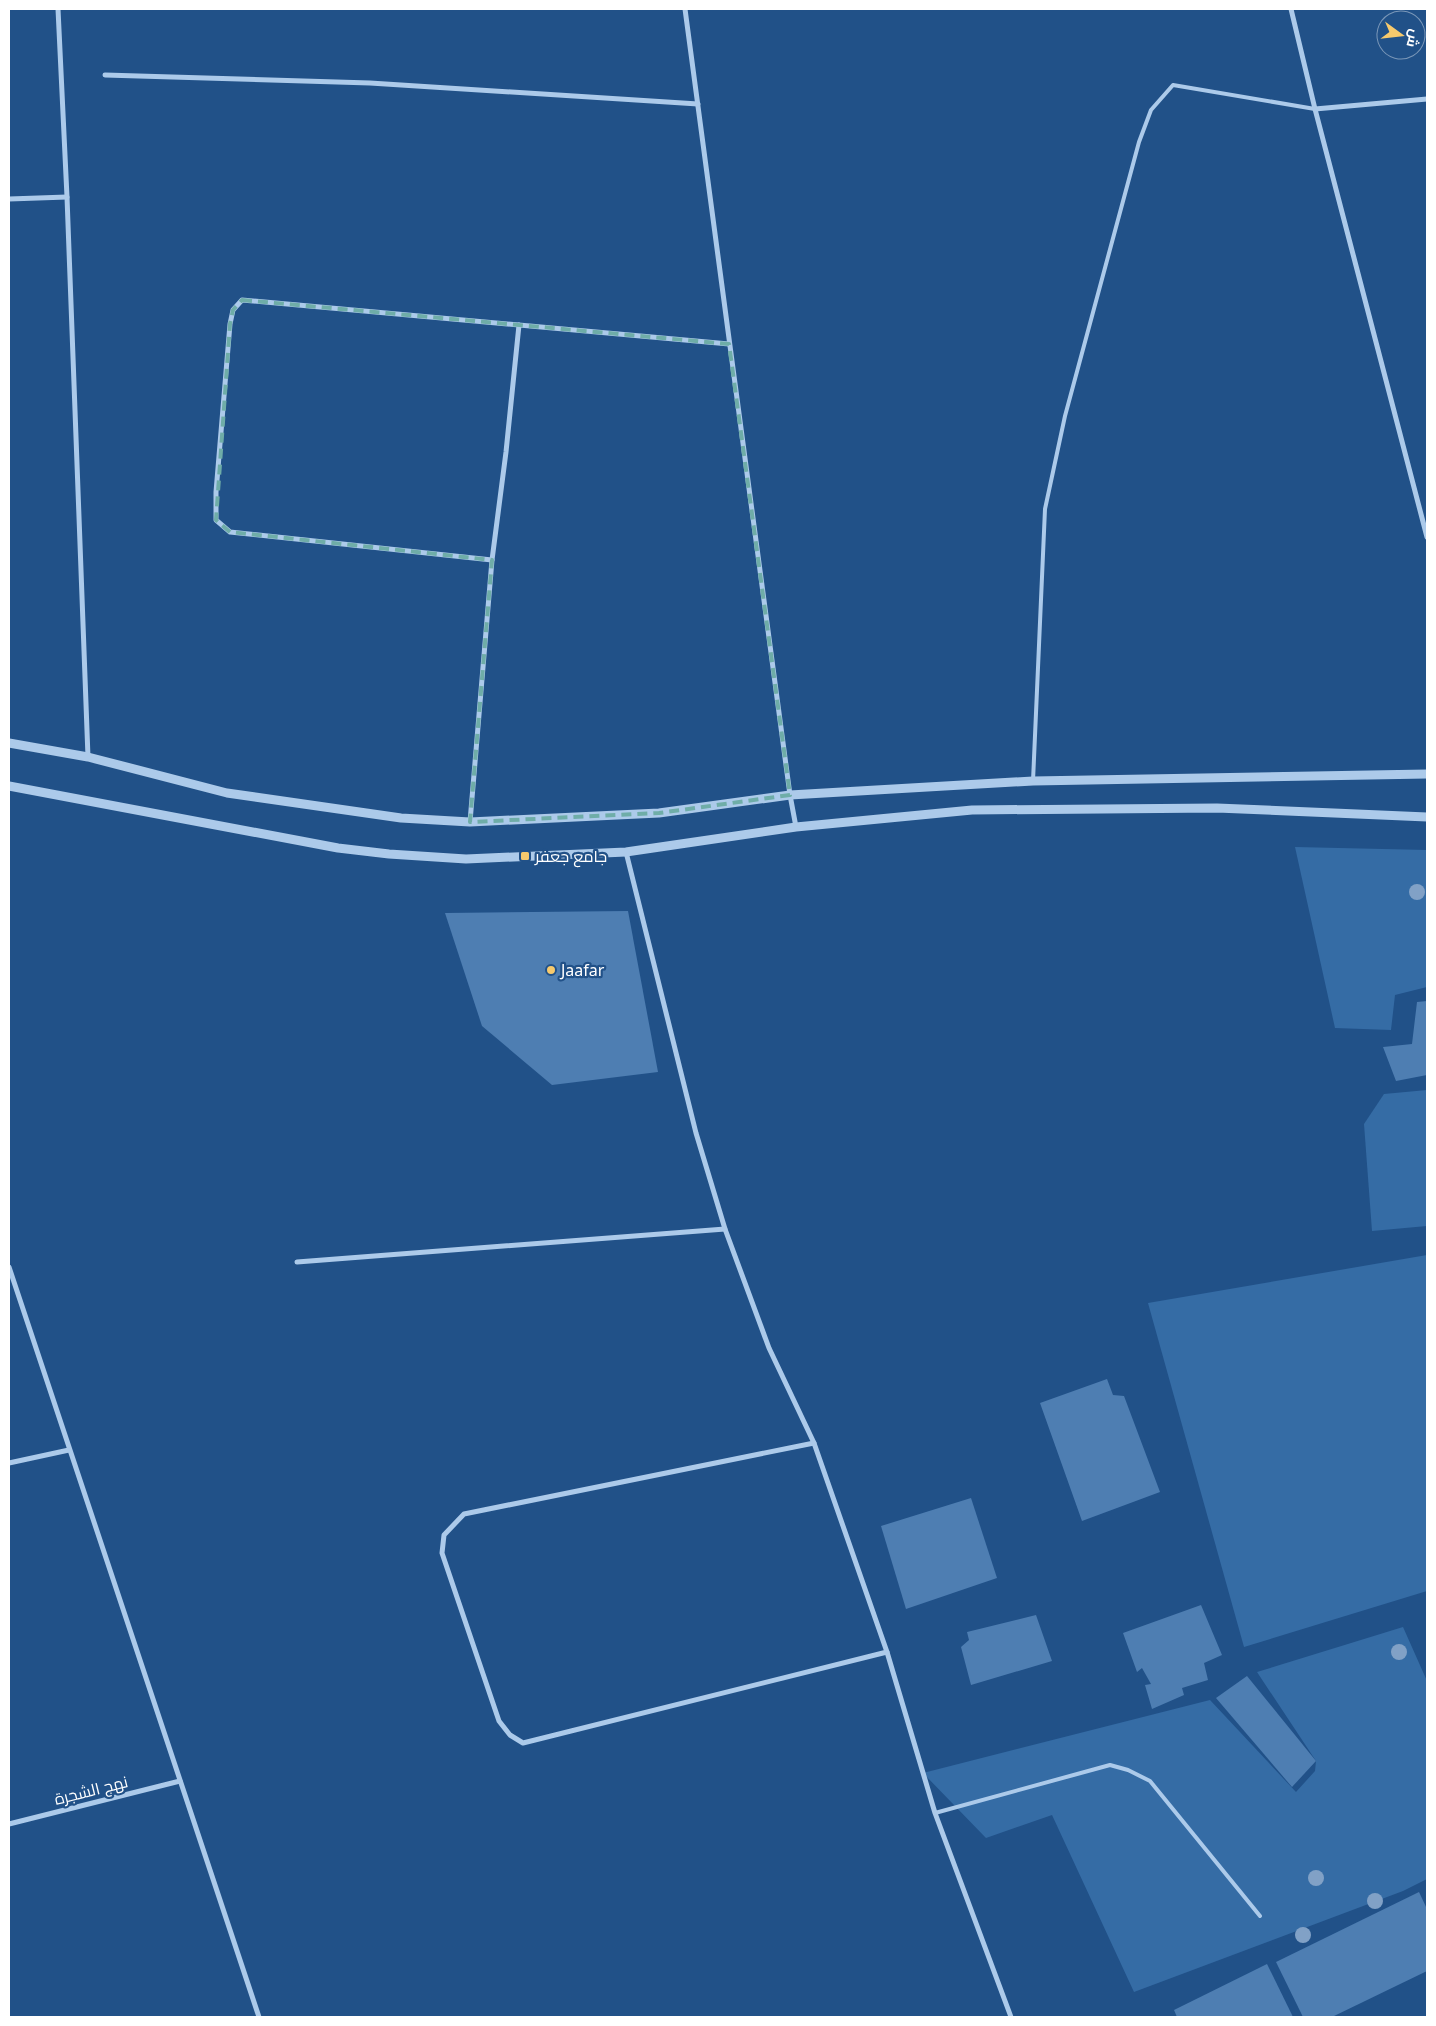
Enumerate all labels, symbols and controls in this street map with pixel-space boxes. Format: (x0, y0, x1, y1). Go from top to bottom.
north arrow (1376, 10, 1426, 60)
text: ش (1403, 27, 1426, 50)
place label: جامع جعفر (534, 845, 607, 868)
marker: جامع جعفر (519, 850, 531, 862)
place label: Jaafar (559, 959, 605, 981)
marker: Jaafar (545, 964, 557, 976)
street label: نهج الشجرة (52, 1770, 130, 1811)

